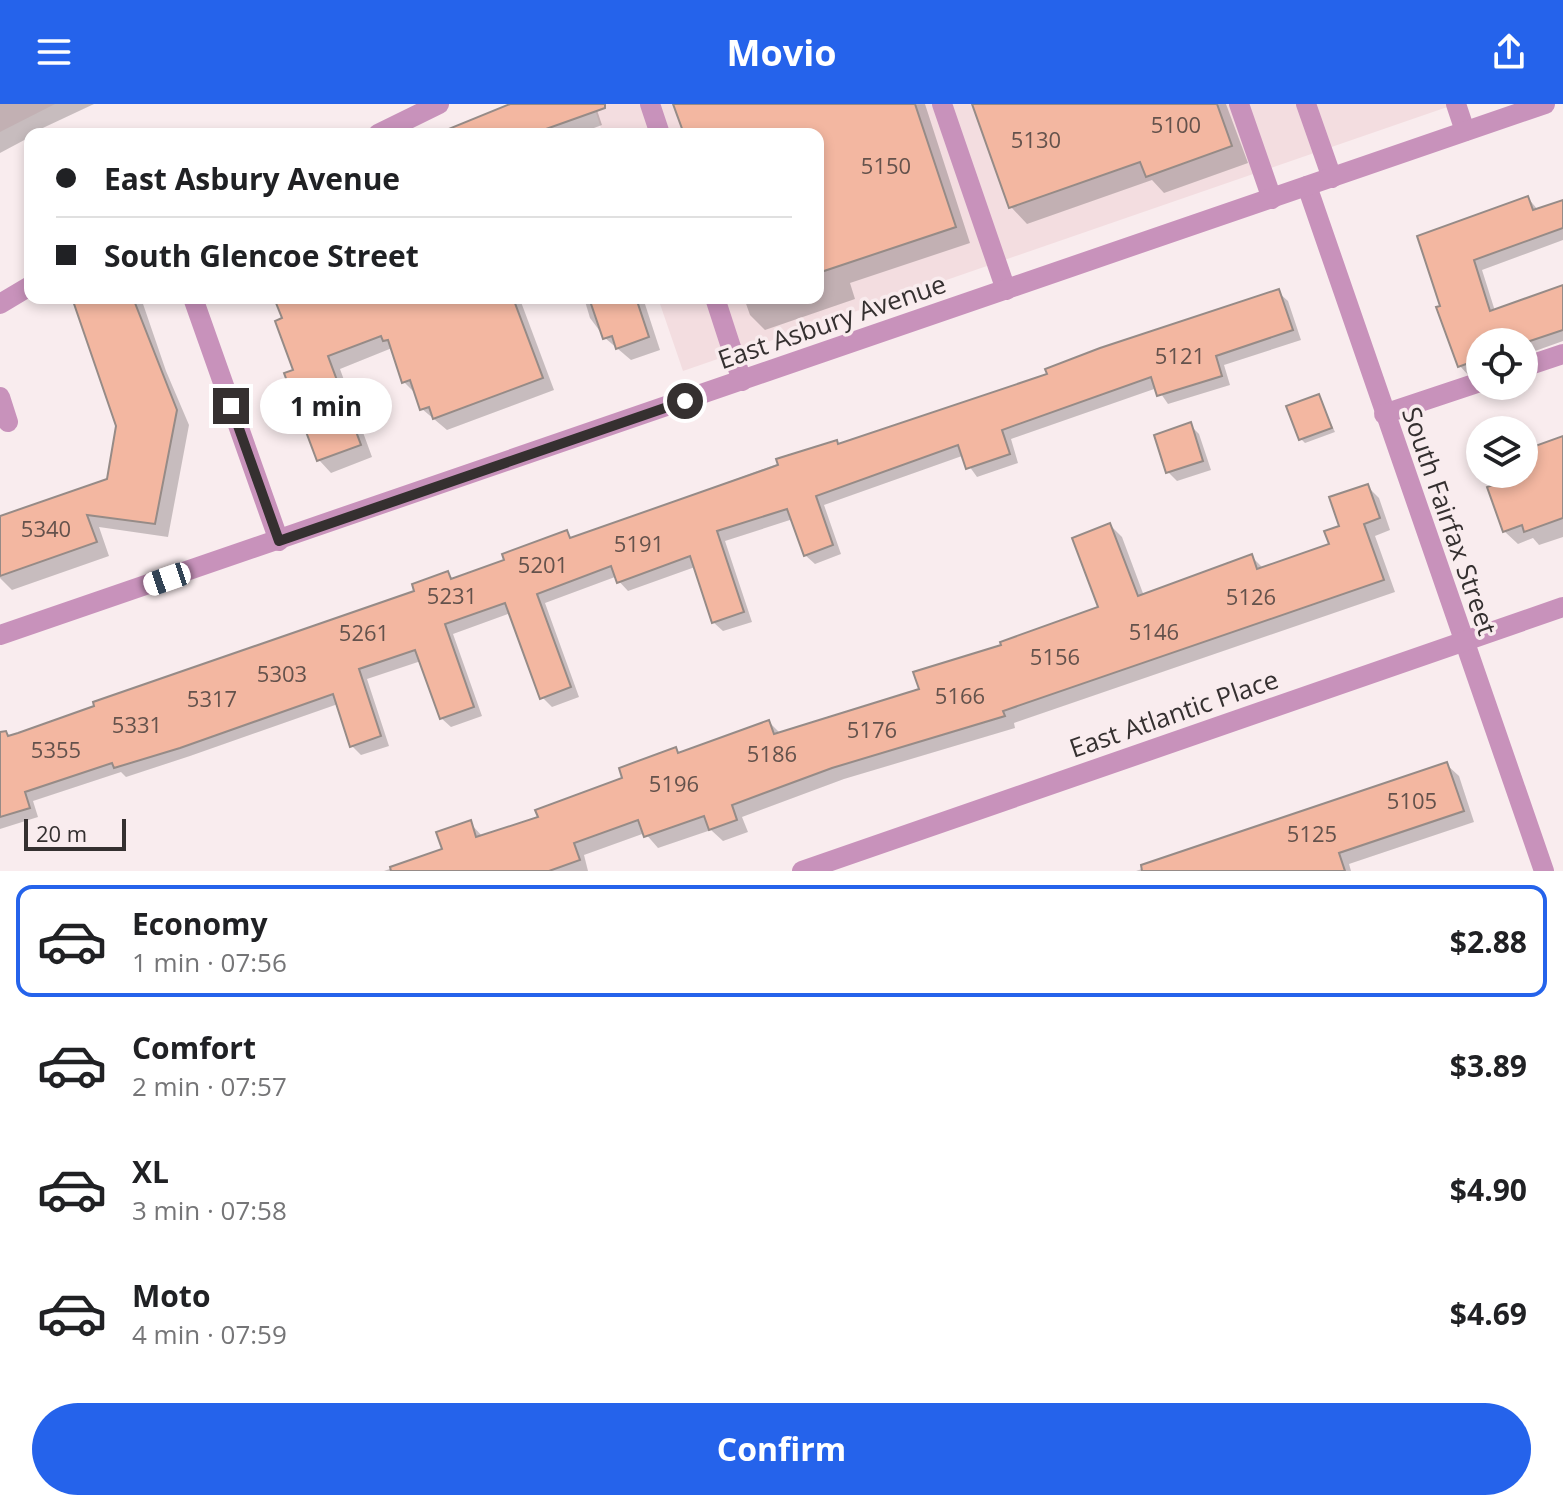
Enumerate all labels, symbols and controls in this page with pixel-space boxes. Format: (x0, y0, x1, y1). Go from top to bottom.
text: Movio (727, 28, 837, 77)
icon: menu (32, 30, 76, 74)
icon: share (1487, 30, 1531, 74)
house number: 5100 (1151, 109, 1201, 139)
house number: 5130 (1011, 124, 1061, 154)
house number: 5150 (861, 150, 911, 180)
text: East Asbury Avenue (104, 158, 400, 199)
text: South Glencoe Street (104, 235, 419, 276)
street label: East Asbury Avenue (713, 265, 950, 377)
map controls (1466, 328, 1538, 488)
button: locate (1466, 328, 1538, 400)
house number: 5121 (1155, 340, 1205, 370)
callout: 1 min (259, 378, 391, 434)
route start (667, 383, 703, 419)
route end (213, 388, 249, 424)
text: 1 min (290, 388, 362, 424)
street label: South Fairfax Street (1394, 402, 1506, 640)
button: layers (1466, 416, 1538, 488)
house number: 5340 (21, 513, 71, 543)
house number: 5191 (614, 528, 664, 558)
house number: 5201 (518, 549, 568, 579)
car (140, 560, 194, 598)
house number: 5231 (427, 580, 477, 610)
house number: 5126 (1226, 581, 1276, 611)
house number: 5146 (1129, 616, 1179, 646)
house number: 5261 (339, 617, 389, 647)
house number: 5156 (1030, 641, 1080, 671)
house number: 5303 (257, 658, 307, 688)
street label: East Atlantic Place (1064, 660, 1283, 766)
house number: 5166 (935, 680, 985, 710)
house number: 5317 (187, 683, 237, 713)
house number: 5331 (112, 709, 162, 739)
house number: 5176 (847, 714, 897, 744)
house number: 5355 (31, 734, 81, 764)
house number: 5186 (747, 738, 797, 768)
house number: 5196 (649, 768, 699, 798)
house number: 5105 (1387, 785, 1437, 815)
scale bar (24, 815, 126, 851)
text: 20 m (36, 818, 87, 848)
house number: 5125 (1287, 818, 1337, 848)
text: Economy (132, 903, 268, 944)
icon: car (36, 905, 108, 977)
text: $2.88 (1450, 921, 1527, 962)
text: 1 min · 07:56 (132, 944, 287, 980)
text: Comfort (132, 1027, 256, 1068)
icon: car (36, 1029, 108, 1101)
text: $3.89 (1450, 1045, 1527, 1086)
text: 2 min · 07:57 (132, 1068, 287, 1104)
text: XL (132, 1151, 169, 1192)
icon: car (36, 1153, 108, 1225)
text: $4.90 (1450, 1169, 1527, 1210)
text: 3 min · 07:58 (132, 1192, 287, 1228)
text: Moto (132, 1275, 210, 1316)
icon: car (36, 1277, 108, 1349)
text: $4.69 (1450, 1293, 1527, 1334)
text: 4 min · 07:59 (132, 1316, 287, 1352)
button: Confirm (32, 1403, 1531, 1495)

